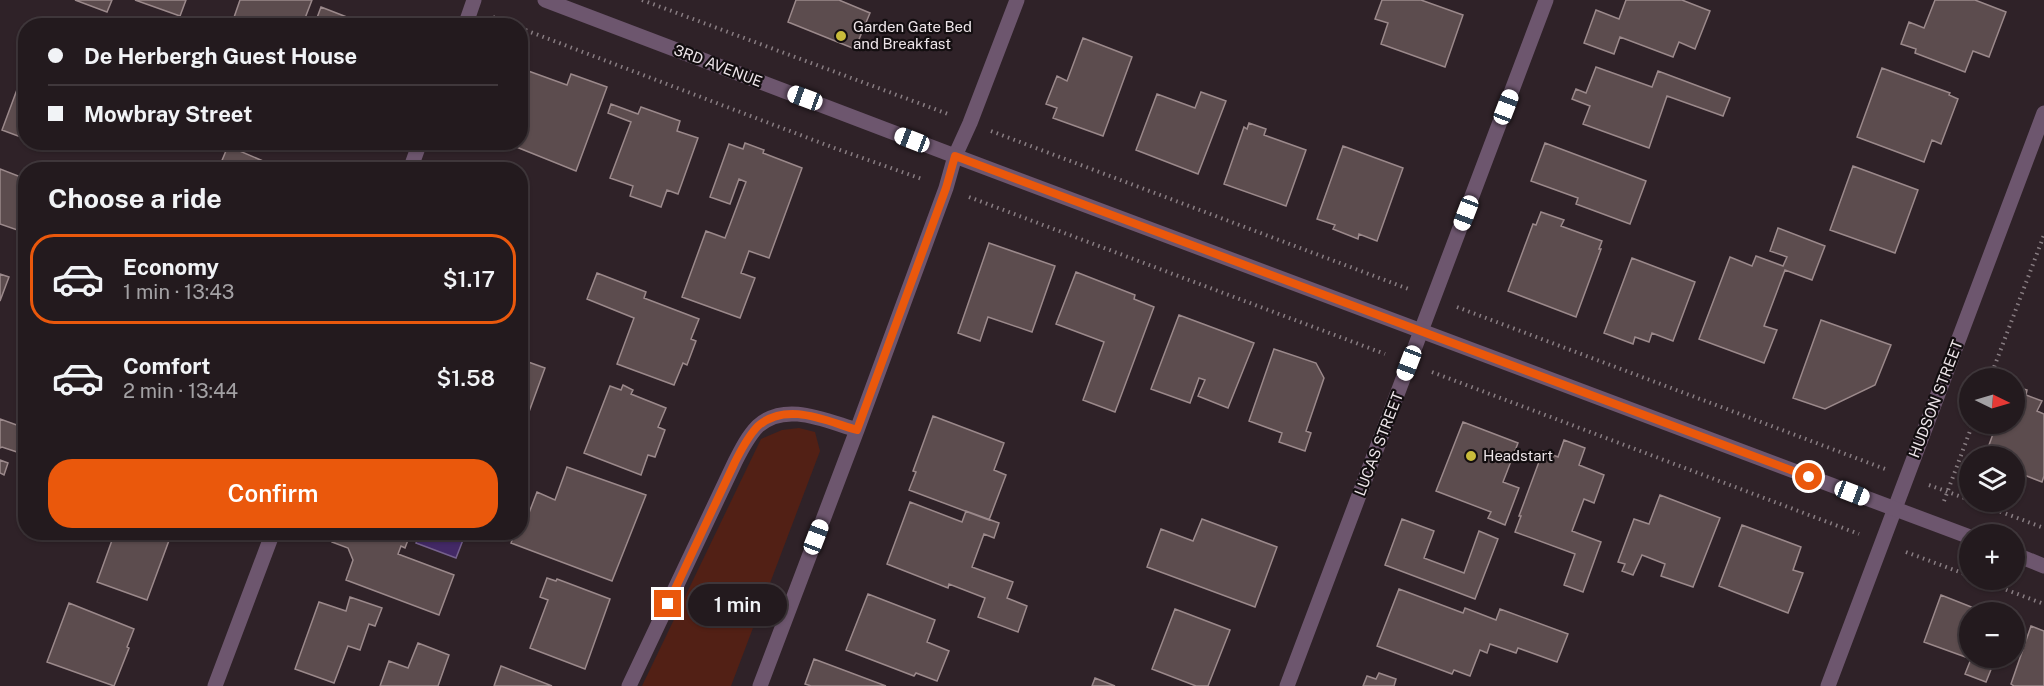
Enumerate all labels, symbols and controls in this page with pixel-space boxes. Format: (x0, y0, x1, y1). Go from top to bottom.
place label: Garden Gate Bed and Breakfast (853, 18, 972, 52)
marker: Garden Gate Bed and Breakfast (834, 29, 848, 43)
street label: 3RD AVENUE (672, 41, 765, 90)
text: De Herbergh Guest House (84, 43, 357, 69)
car (785, 83, 825, 113)
car (1491, 87, 1521, 127)
text: Mowbray Street (84, 101, 252, 127)
car (892, 125, 932, 155)
text: Choose a ride (48, 182, 222, 214)
car (1451, 193, 1481, 233)
icon: car (51, 252, 105, 306)
text: Economy (123, 254, 219, 280)
text: $1.17 (443, 266, 495, 292)
text: 1 min · 13:43 (123, 280, 234, 304)
street label: HUDSON STREET (1905, 337, 1966, 460)
car (1394, 343, 1424, 383)
icon: car (51, 351, 105, 405)
text: Comfort (123, 353, 210, 379)
text: $1.58 (437, 365, 495, 391)
north arrow (1959, 368, 2025, 434)
map controls (1959, 368, 2025, 668)
text: 2 min · 13:44 (123, 379, 238, 403)
street label: LUCAS STREET (1351, 389, 1406, 498)
button: layers (1959, 446, 2025, 512)
place label: Headstart (1483, 447, 1553, 464)
marker: Headstart (1464, 449, 1478, 463)
button: Confirm (48, 459, 498, 528)
route start (1795, 463, 1822, 490)
car (1832, 478, 1872, 508)
car (801, 517, 831, 557)
button: + (1959, 524, 2025, 590)
callout: 1 min (689, 583, 788, 625)
route end (654, 590, 681, 617)
text: 1 min (714, 593, 761, 617)
button: − (1959, 602, 2025, 668)

